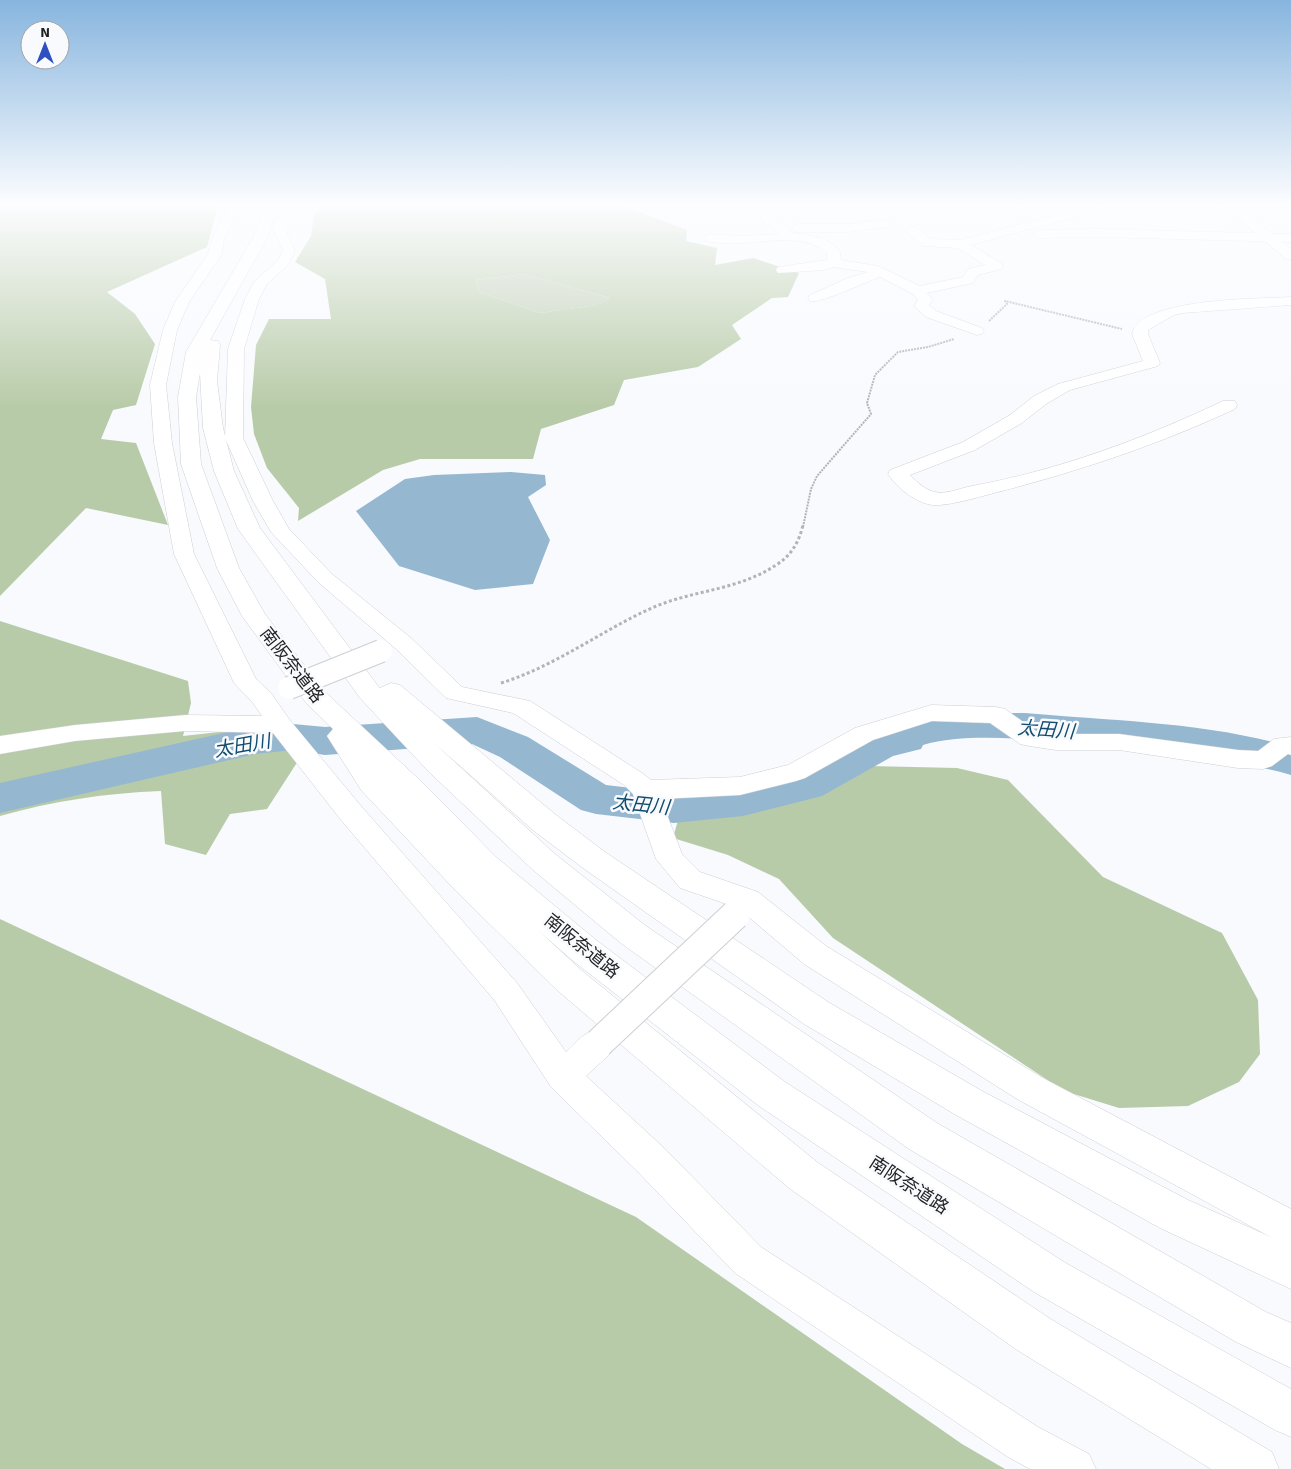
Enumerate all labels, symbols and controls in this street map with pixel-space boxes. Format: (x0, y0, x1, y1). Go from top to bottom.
north arrow (20, 20, 70, 70)
text: N (40, 24, 50, 41)
street label: 南阪奈道路 (256, 623, 328, 707)
water label: 太田川 (1017, 716, 1077, 744)
water label: 太田川 (212, 729, 274, 763)
water label: 太田川 (611, 790, 672, 820)
street label: 南阪奈道路 (540, 909, 624, 983)
street label: 南阪奈道路 (865, 1151, 953, 1219)

